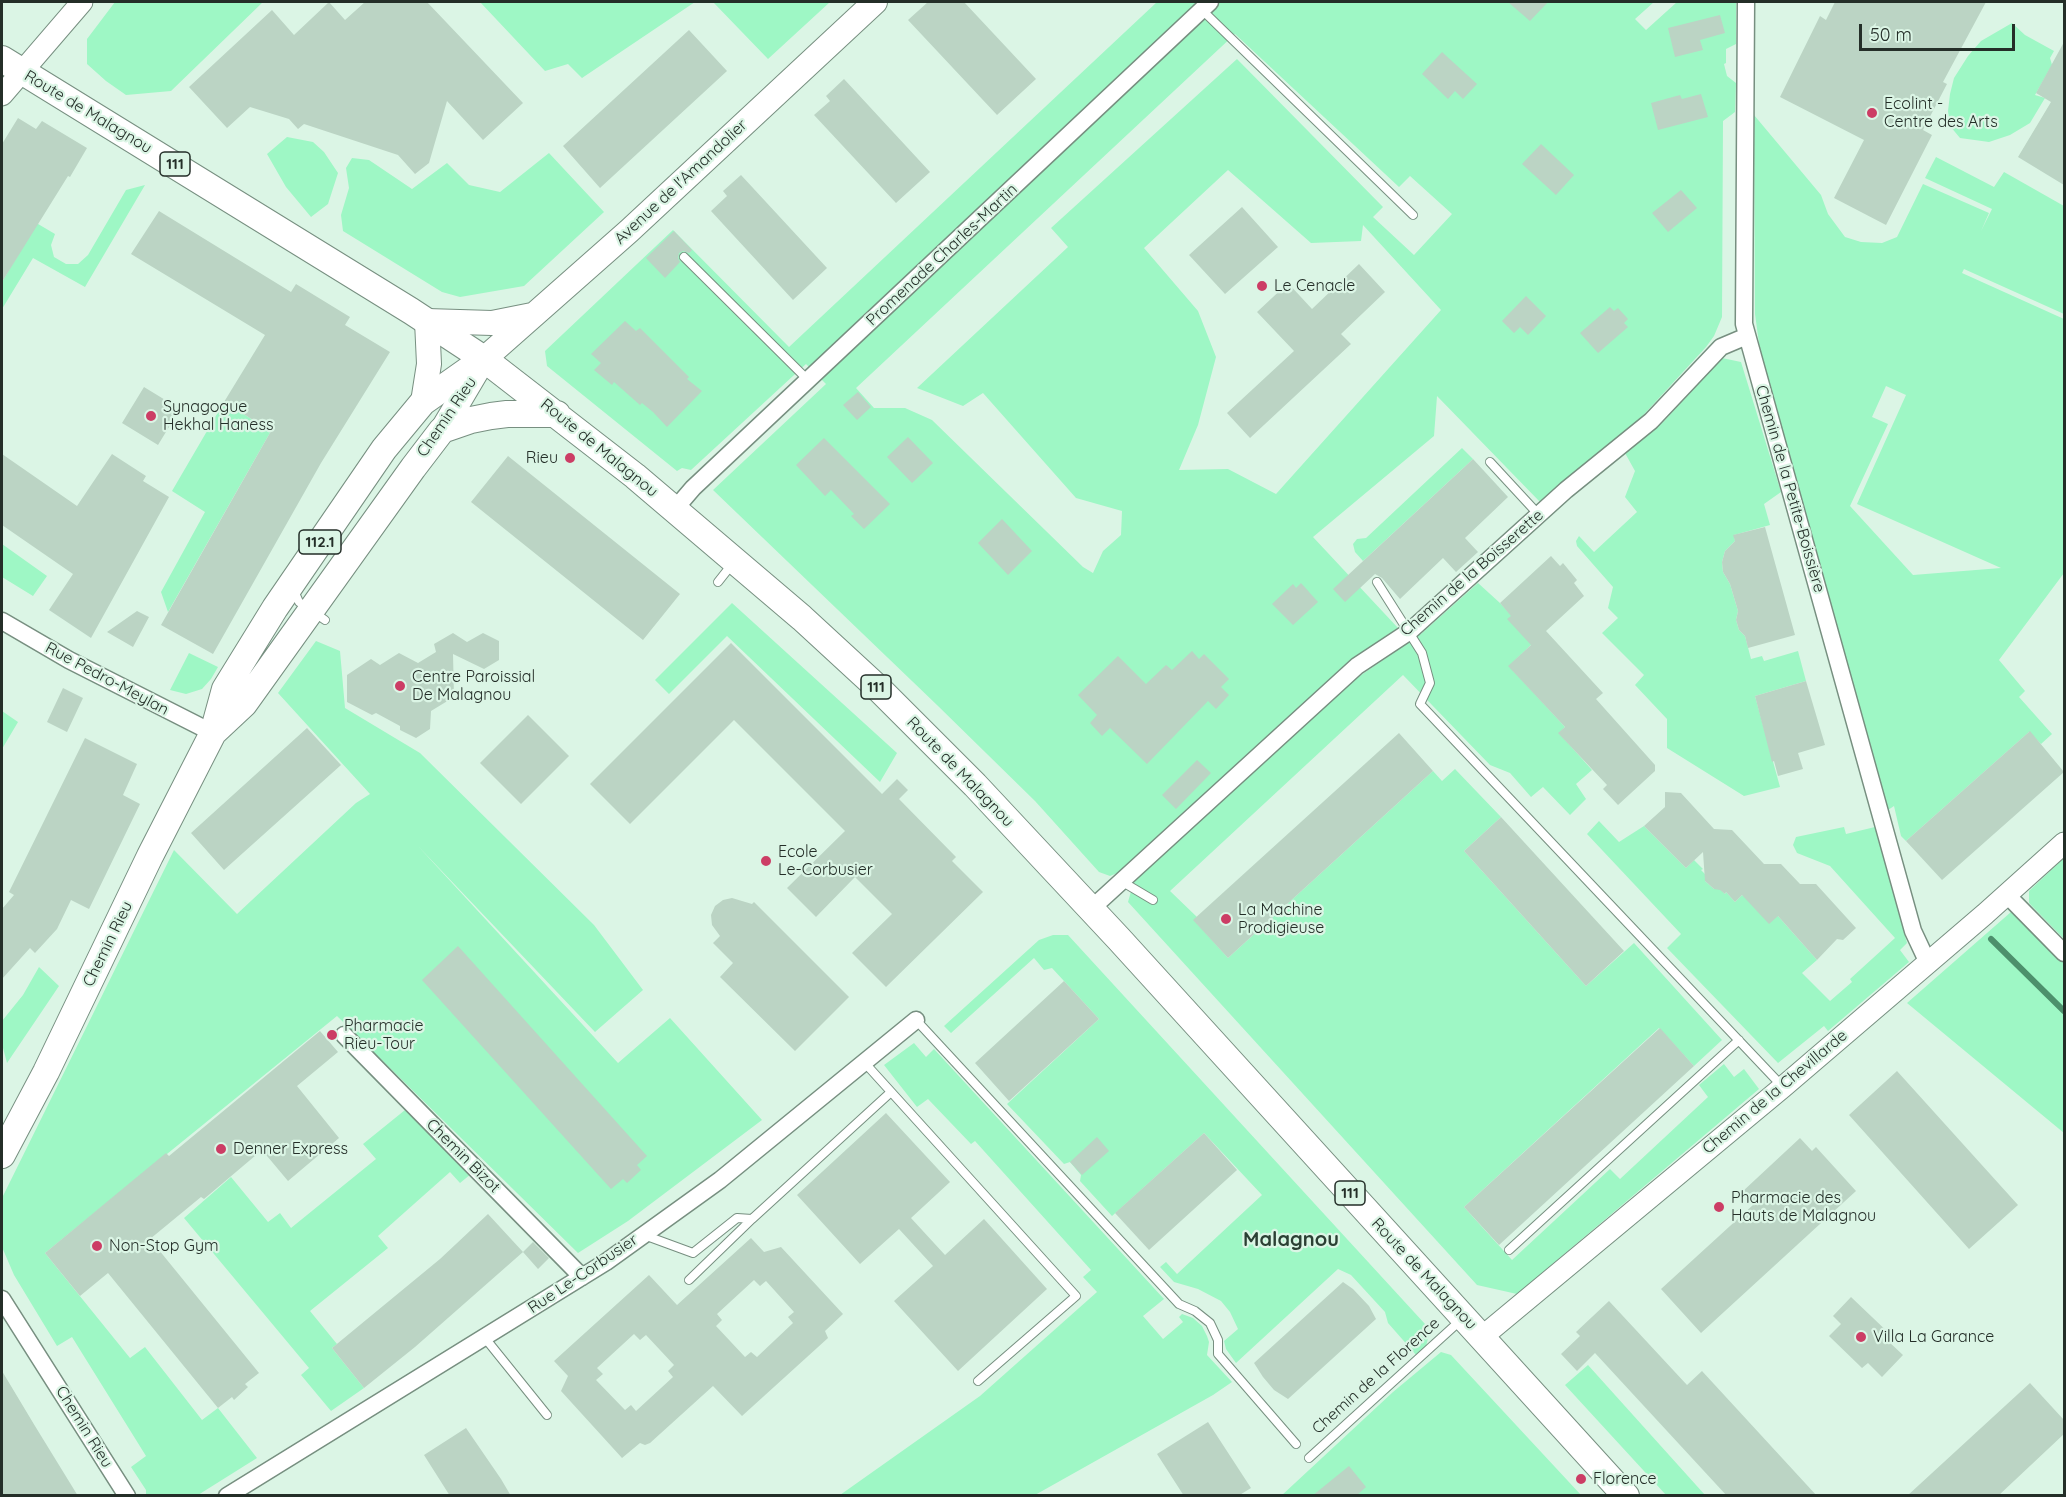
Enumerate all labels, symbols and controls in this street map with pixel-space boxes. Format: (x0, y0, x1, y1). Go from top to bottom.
scale bar (1862, 12, 2018, 50)
text: 50 m (1870, 23, 1912, 46)
street label: Route de Malagnou (21, 66, 155, 158)
place label: Ecolint - Centre des Arts (1884, 94, 1998, 132)
marker: Ecolint - Centre des Arts (1865, 106, 1879, 120)
street label: Avenue de l'Amandolier (611, 115, 751, 249)
road number: 111 (160, 152, 190, 176)
street label: Promenade Charles-Martin (862, 180, 1022, 330)
place label: Le Cenacle (1274, 276, 1355, 296)
marker: Le Cenacle (1255, 279, 1269, 293)
street label: Chemin Rieu (413, 373, 481, 461)
street label: Chemin de la Petite-Boissière (1751, 383, 1829, 595)
street label: Route de Malagnou (536, 395, 662, 501)
place label: Synagogue Hekhal Haness (163, 397, 273, 435)
marker: Synagogue Hekhal Haness (144, 409, 158, 423)
place label: Rieu (526, 448, 558, 468)
marker: Rieu (563, 451, 577, 465)
street label: Chemin de la Boisserette (1397, 506, 1547, 640)
road number: 112.1 (299, 530, 341, 554)
street label: Rue Pedro-Meylan (42, 638, 172, 720)
place label: Centre Paroissial De Malagnou (412, 667, 535, 705)
road number: 111 (861, 675, 891, 699)
marker: Centre Paroissial De Malagnou (393, 679, 407, 693)
street label: Route de Malagnou (903, 713, 1017, 831)
place label: Ecole Le-Corbusier (778, 842, 873, 880)
marker: Ecole Le-Corbusier (759, 854, 773, 868)
street label: Chemin Rieu (79, 898, 137, 990)
place label: La Machine Prodigieuse (1238, 900, 1324, 938)
marker: La Machine Prodigieuse (1219, 912, 1233, 926)
place label: Pharmacie Rieu-Tour (344, 1016, 424, 1054)
street label: Chemin de la Chevillarde (1699, 1026, 1851, 1158)
marker: Pharmacie Rieu-Tour (325, 1028, 339, 1042)
street label: Chemin Bizot (422, 1115, 504, 1197)
place label: Denner Express (233, 1139, 348, 1159)
marker: Denner Express (214, 1142, 228, 1156)
road number: 111 (1335, 1181, 1365, 1205)
place label: Pharmacie des Hauts de Malagnou (1731, 1188, 1876, 1226)
marker: Pharmacie des Hauts de Malagnou (1712, 1200, 1726, 1214)
street label: Route de Malagnou (1367, 1214, 1481, 1334)
district label: Malagnou (1243, 1228, 1339, 1252)
street label: Rue Le-Corbusier (525, 1230, 641, 1318)
place label: Non-Stop Gym (109, 1236, 219, 1256)
marker: Non-Stop Gym (90, 1239, 104, 1253)
street label: Chemin de la Florence (1308, 1314, 1444, 1438)
place label: Villa La Garance (1873, 1327, 1994, 1347)
marker: Villa La Garance (1854, 1330, 1868, 1344)
street label: Chemin Rieu (51, 1383, 117, 1471)
place label: Florence (1593, 1469, 1657, 1489)
marker: Florence (1574, 1472, 1588, 1486)

